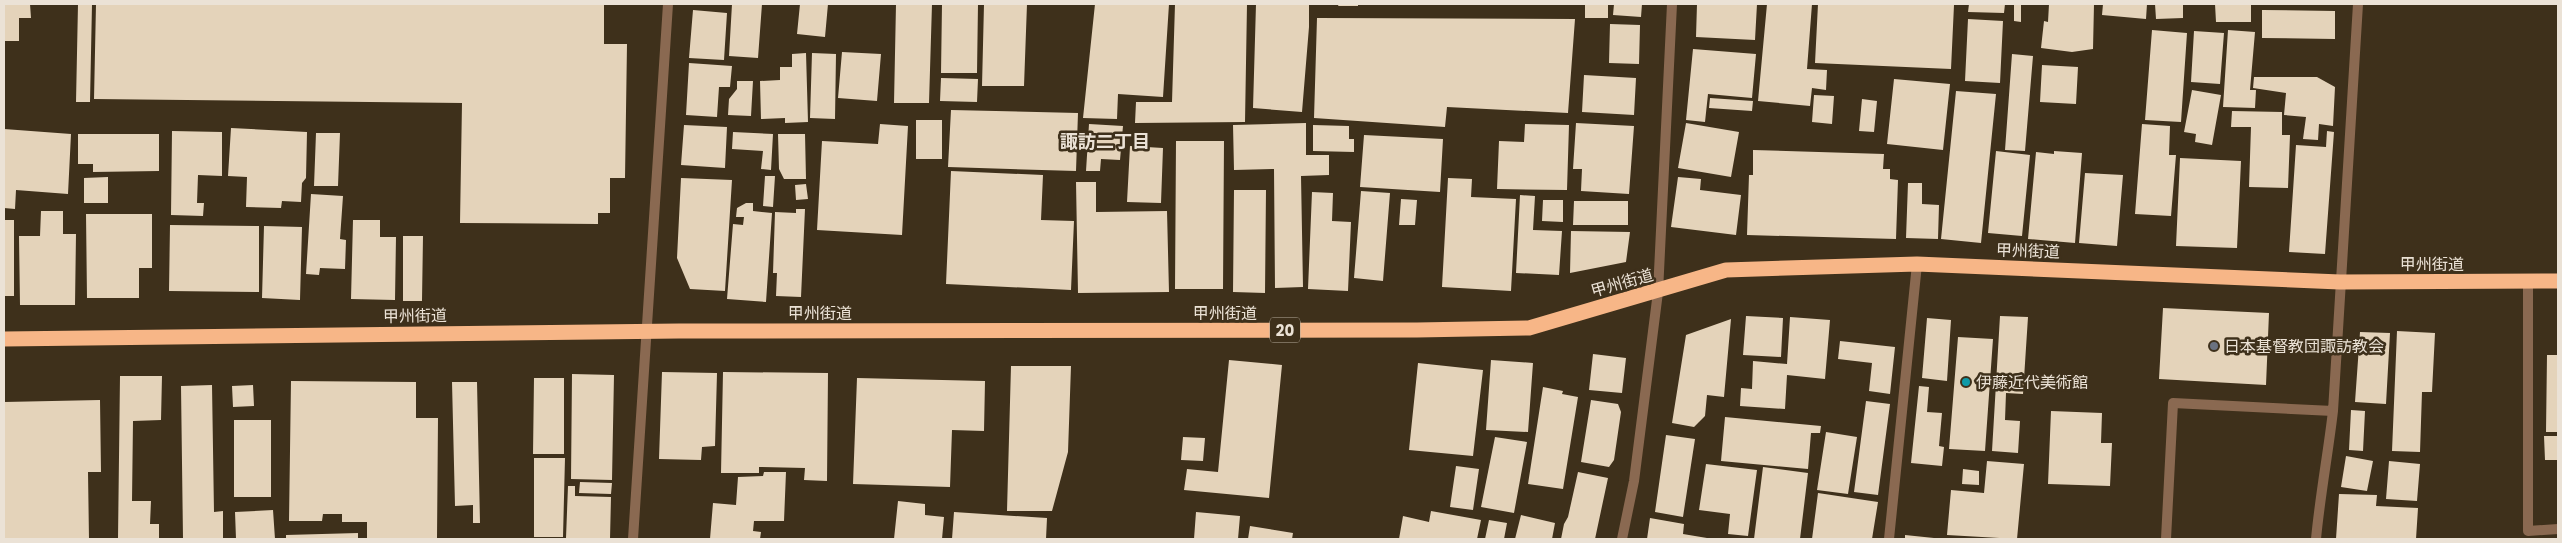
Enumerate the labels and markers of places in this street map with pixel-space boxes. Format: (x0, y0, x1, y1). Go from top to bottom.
place label: 日本基督教団諏訪教会 (2224, 335, 2384, 358)
marker: 日本基督教団諏訪教会 (2208, 340, 2220, 352)
place label: 伊藤近代美術館 (1976, 371, 2088, 394)
marker: 伊藤近代美術館 (1960, 376, 1972, 388)

